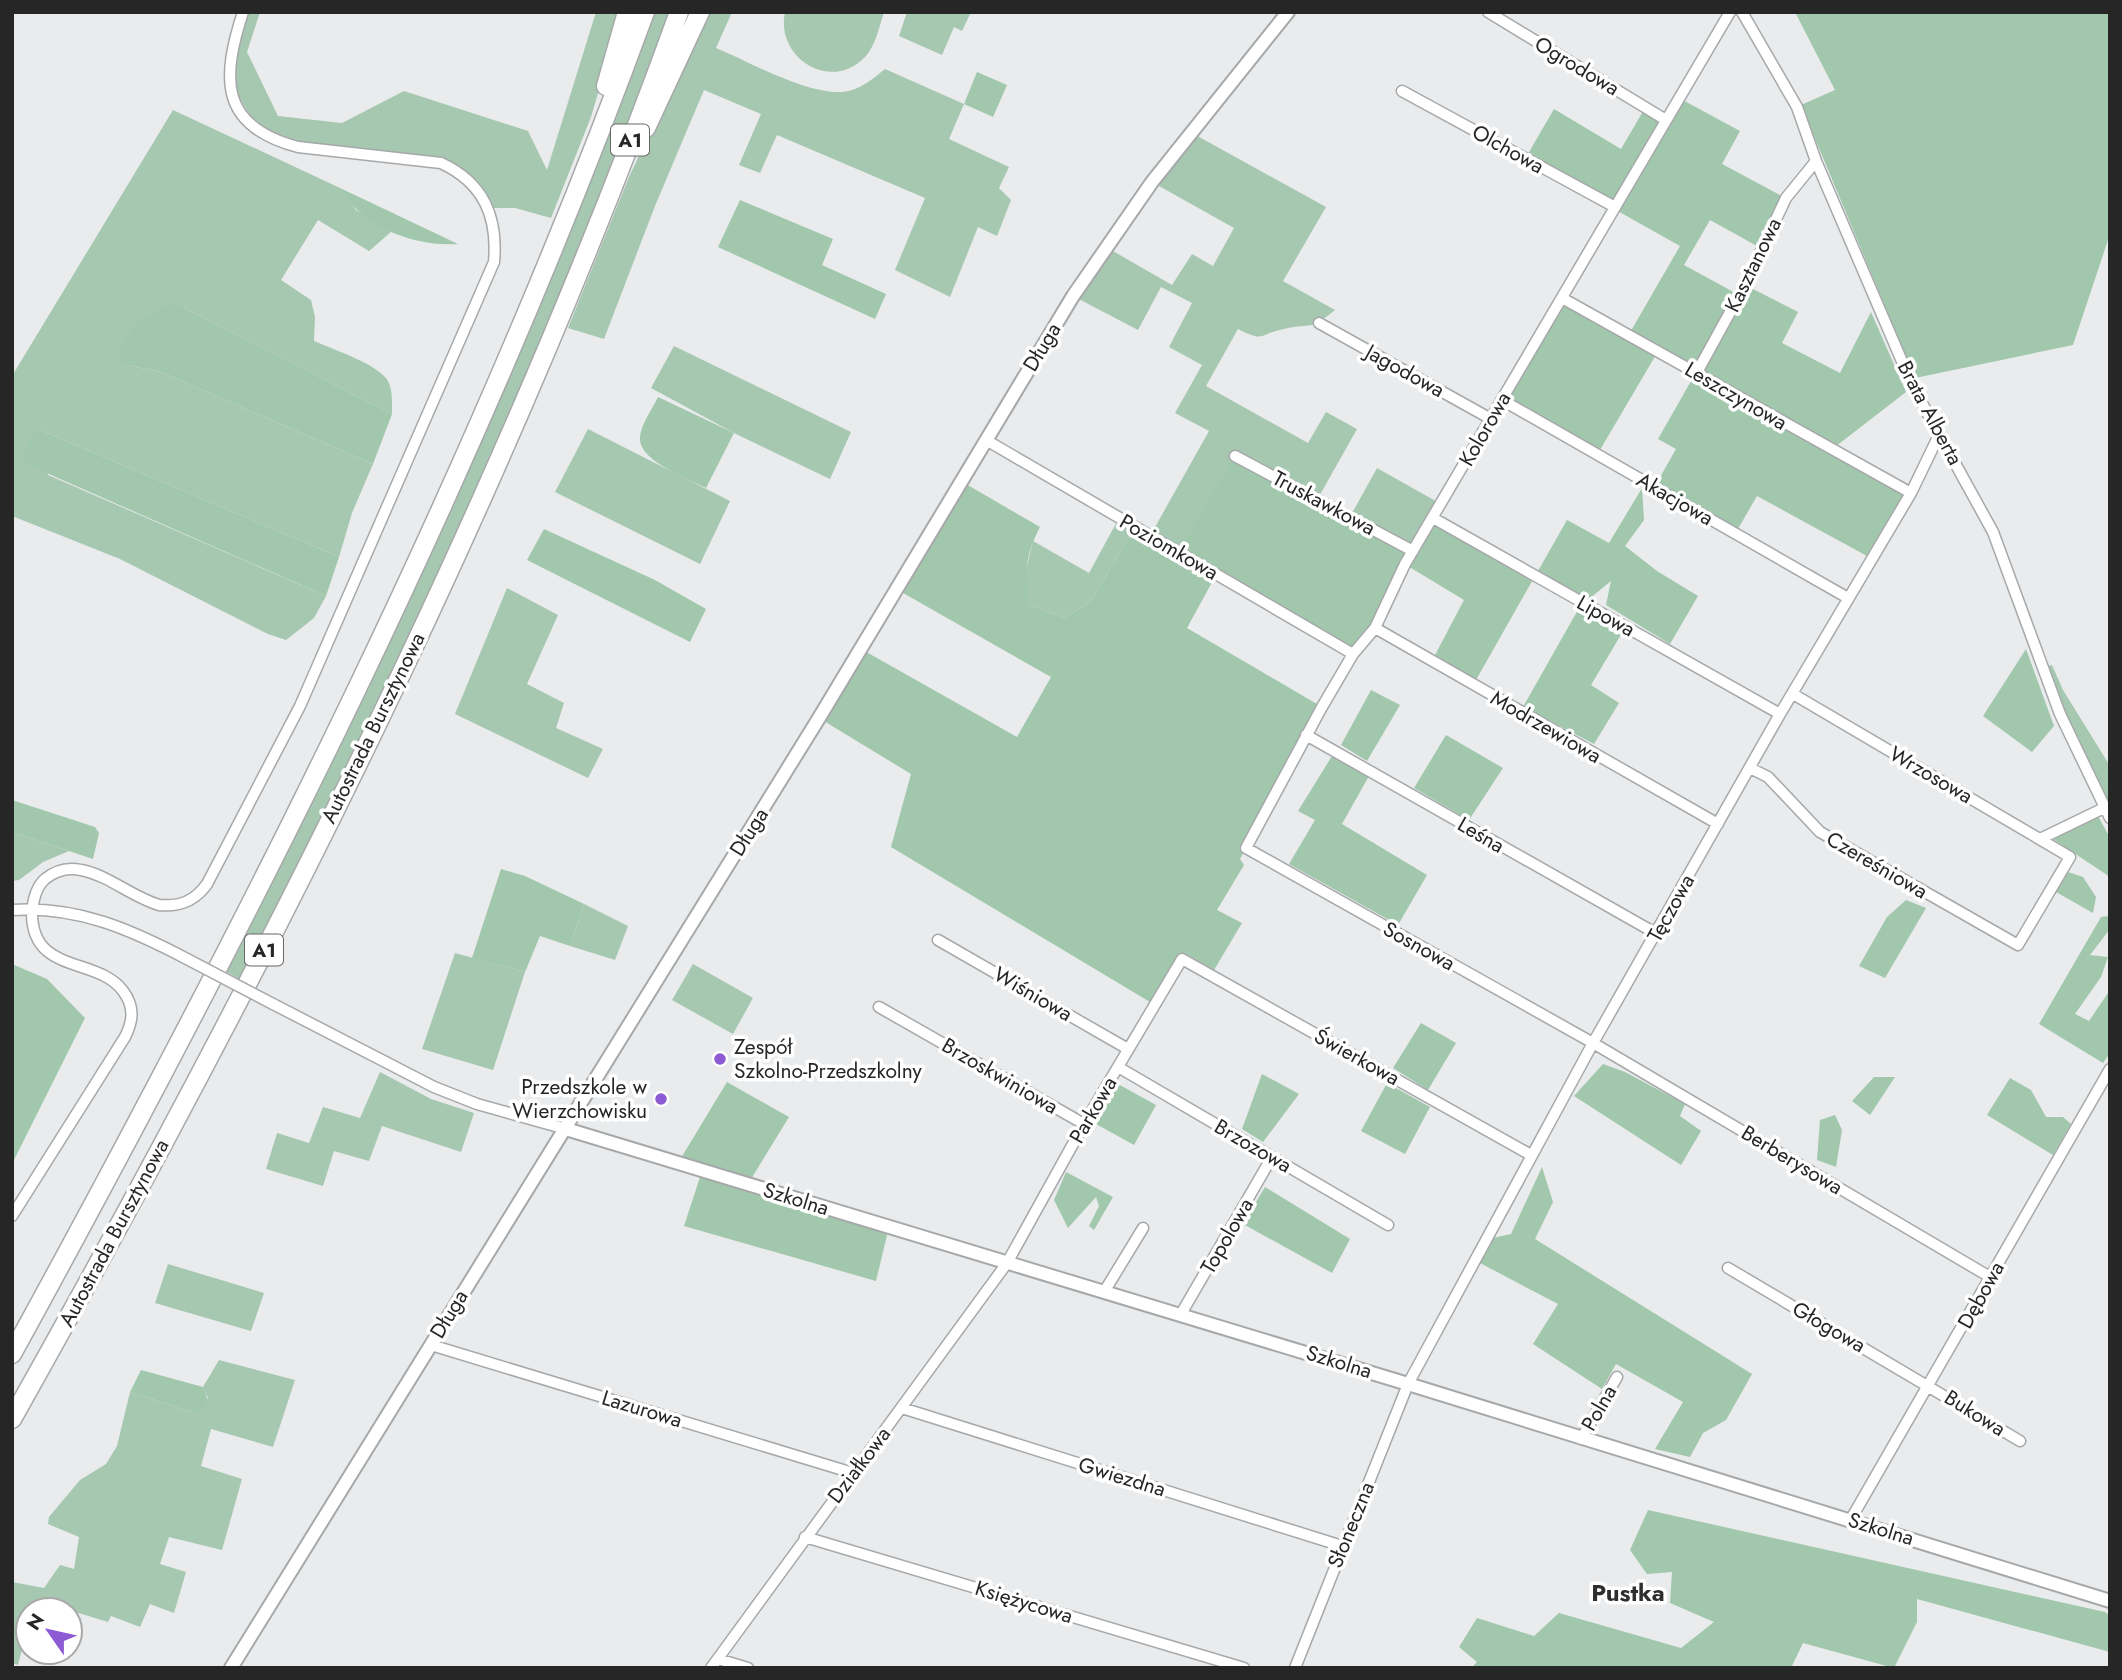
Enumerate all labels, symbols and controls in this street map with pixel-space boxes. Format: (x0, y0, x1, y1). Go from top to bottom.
street label: Ogrodowa (1529, 29, 1625, 103)
street label: Olchowa (1467, 117, 1549, 181)
road number: A1 (611, 124, 649, 156)
street label: Kasztanowa (1717, 213, 1789, 317)
street label: Długa (1016, 317, 1068, 377)
street label: Jagodowa (1357, 336, 1450, 405)
street label: Leszczynowa (1679, 355, 1793, 437)
street label: Brata Alberta (1890, 355, 1970, 471)
street label: Kolorowa (1452, 386, 1518, 472)
street label: Truskawkowa (1267, 463, 1381, 543)
street label: Akacjowa (1631, 465, 1719, 533)
street label: Poziomkowa (1114, 507, 1224, 587)
street label: Lipowa (1571, 588, 1641, 644)
street label: Autostrada Bursztynowa (314, 627, 432, 829)
street label: Modrzewiowa (1485, 683, 1607, 771)
street label: Wrzosowa (1884, 739, 1978, 811)
street label: Długa (722, 802, 776, 862)
street label: Leśna (1452, 810, 1510, 860)
street label: Czereśniowa (1821, 824, 1933, 906)
street label: Tęczowa (1640, 869, 1702, 947)
street label: Sosnowa (1378, 914, 1460, 978)
road number: A1 (245, 934, 283, 966)
street label: Wiśniowa (988, 959, 1078, 1029)
street label: Świerkowa (1309, 1021, 1405, 1093)
street label: Brzoskwiniowa (936, 1030, 1064, 1122)
place label: Zespół Szkolno-Przedszkolny (734, 1032, 923, 1086)
marker: Zespół Szkolno-Przedszkolny (712, 1051, 728, 1067)
street label: Parkowa (1062, 1071, 1124, 1149)
place label: Przedszkole w Wierzchowisku (512, 1072, 648, 1126)
marker: Przedszkole w Wierzchowisku (653, 1091, 669, 1107)
street label: Brzozowa (1209, 1112, 1297, 1180)
street label: Berberysowa (1736, 1118, 1848, 1202)
street label: Autostrada Bursztynowa (52, 1134, 176, 1332)
street label: Szkolna (759, 1175, 833, 1223)
street label: Topolowa (1193, 1193, 1261, 1279)
street label: Dębowa (1950, 1256, 2012, 1334)
street label: Długa (423, 1284, 475, 1344)
street label: Głogowa (1787, 1294, 1871, 1360)
street label: Szkolna (1302, 1338, 1376, 1386)
street label: Polna (1574, 1380, 1624, 1436)
street label: Bukowa (1939, 1382, 2011, 1444)
street label: Lazurowa (598, 1383, 686, 1435)
street label: Działkowa (820, 1421, 898, 1509)
street label: Gwiezdna (1075, 1450, 1169, 1504)
street label: Słoneczna (1320, 1477, 1382, 1573)
street label: Szkolna (1844, 1505, 1918, 1553)
street label: Księżycowa (971, 1573, 1077, 1631)
district label: Pustka (1591, 1575, 1665, 1610)
north arrow (14, 1596, 84, 1666)
text: N (20, 1608, 51, 1636)

